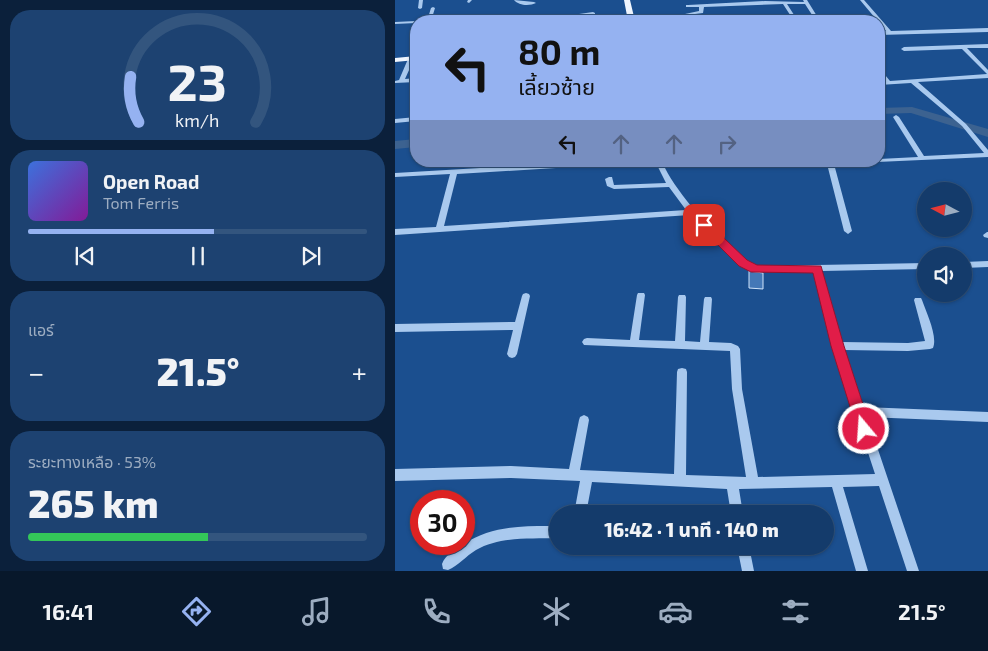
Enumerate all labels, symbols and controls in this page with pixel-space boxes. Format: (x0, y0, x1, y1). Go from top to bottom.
text: 80 m (518, 30, 600, 72)
icon: left (435, 35, 500, 100)
text: 23 (168, 49, 227, 111)
text: เลี้ยวซ้าย (518, 73, 595, 99)
text: km/h (175, 109, 220, 131)
icon: left (554, 130, 582, 158)
icon: ahead (607, 130, 635, 158)
icon: ahead (660, 130, 688, 158)
icon: right (713, 130, 741, 158)
text: Open Road (103, 170, 199, 193)
north arrow (917, 182, 973, 238)
map controls (917, 182, 972, 302)
text: Tom Ferris (103, 193, 179, 212)
pin (683, 204, 725, 246)
icon: arrive (690, 211, 718, 239)
icon: previous (71, 242, 99, 270)
icon: pause (184, 242, 212, 270)
icon: next (297, 242, 325, 270)
button: sound (917, 247, 972, 302)
text: แอร์ (28, 320, 54, 339)
text: 21.5° (156, 348, 240, 394)
text: − (28, 355, 44, 389)
text: + (352, 355, 367, 389)
position arrow (837, 402, 889, 454)
text: ระยะทางเหลือ · 53% (28, 452, 156, 471)
text: 265 km (28, 480, 159, 526)
speed limit sign: 30 (410, 490, 475, 555)
text: 16:42 · 1 นาที · 140 m (604, 518, 779, 541)
icon: directions (179, 594, 214, 629)
icon: music (299, 594, 334, 629)
icon: phone (419, 594, 454, 629)
icon: climate (539, 594, 574, 629)
icon: car (658, 594, 693, 629)
icon: filters (778, 594, 813, 629)
text: 16:41 (42, 598, 94, 624)
text: 21.5° (898, 598, 945, 624)

